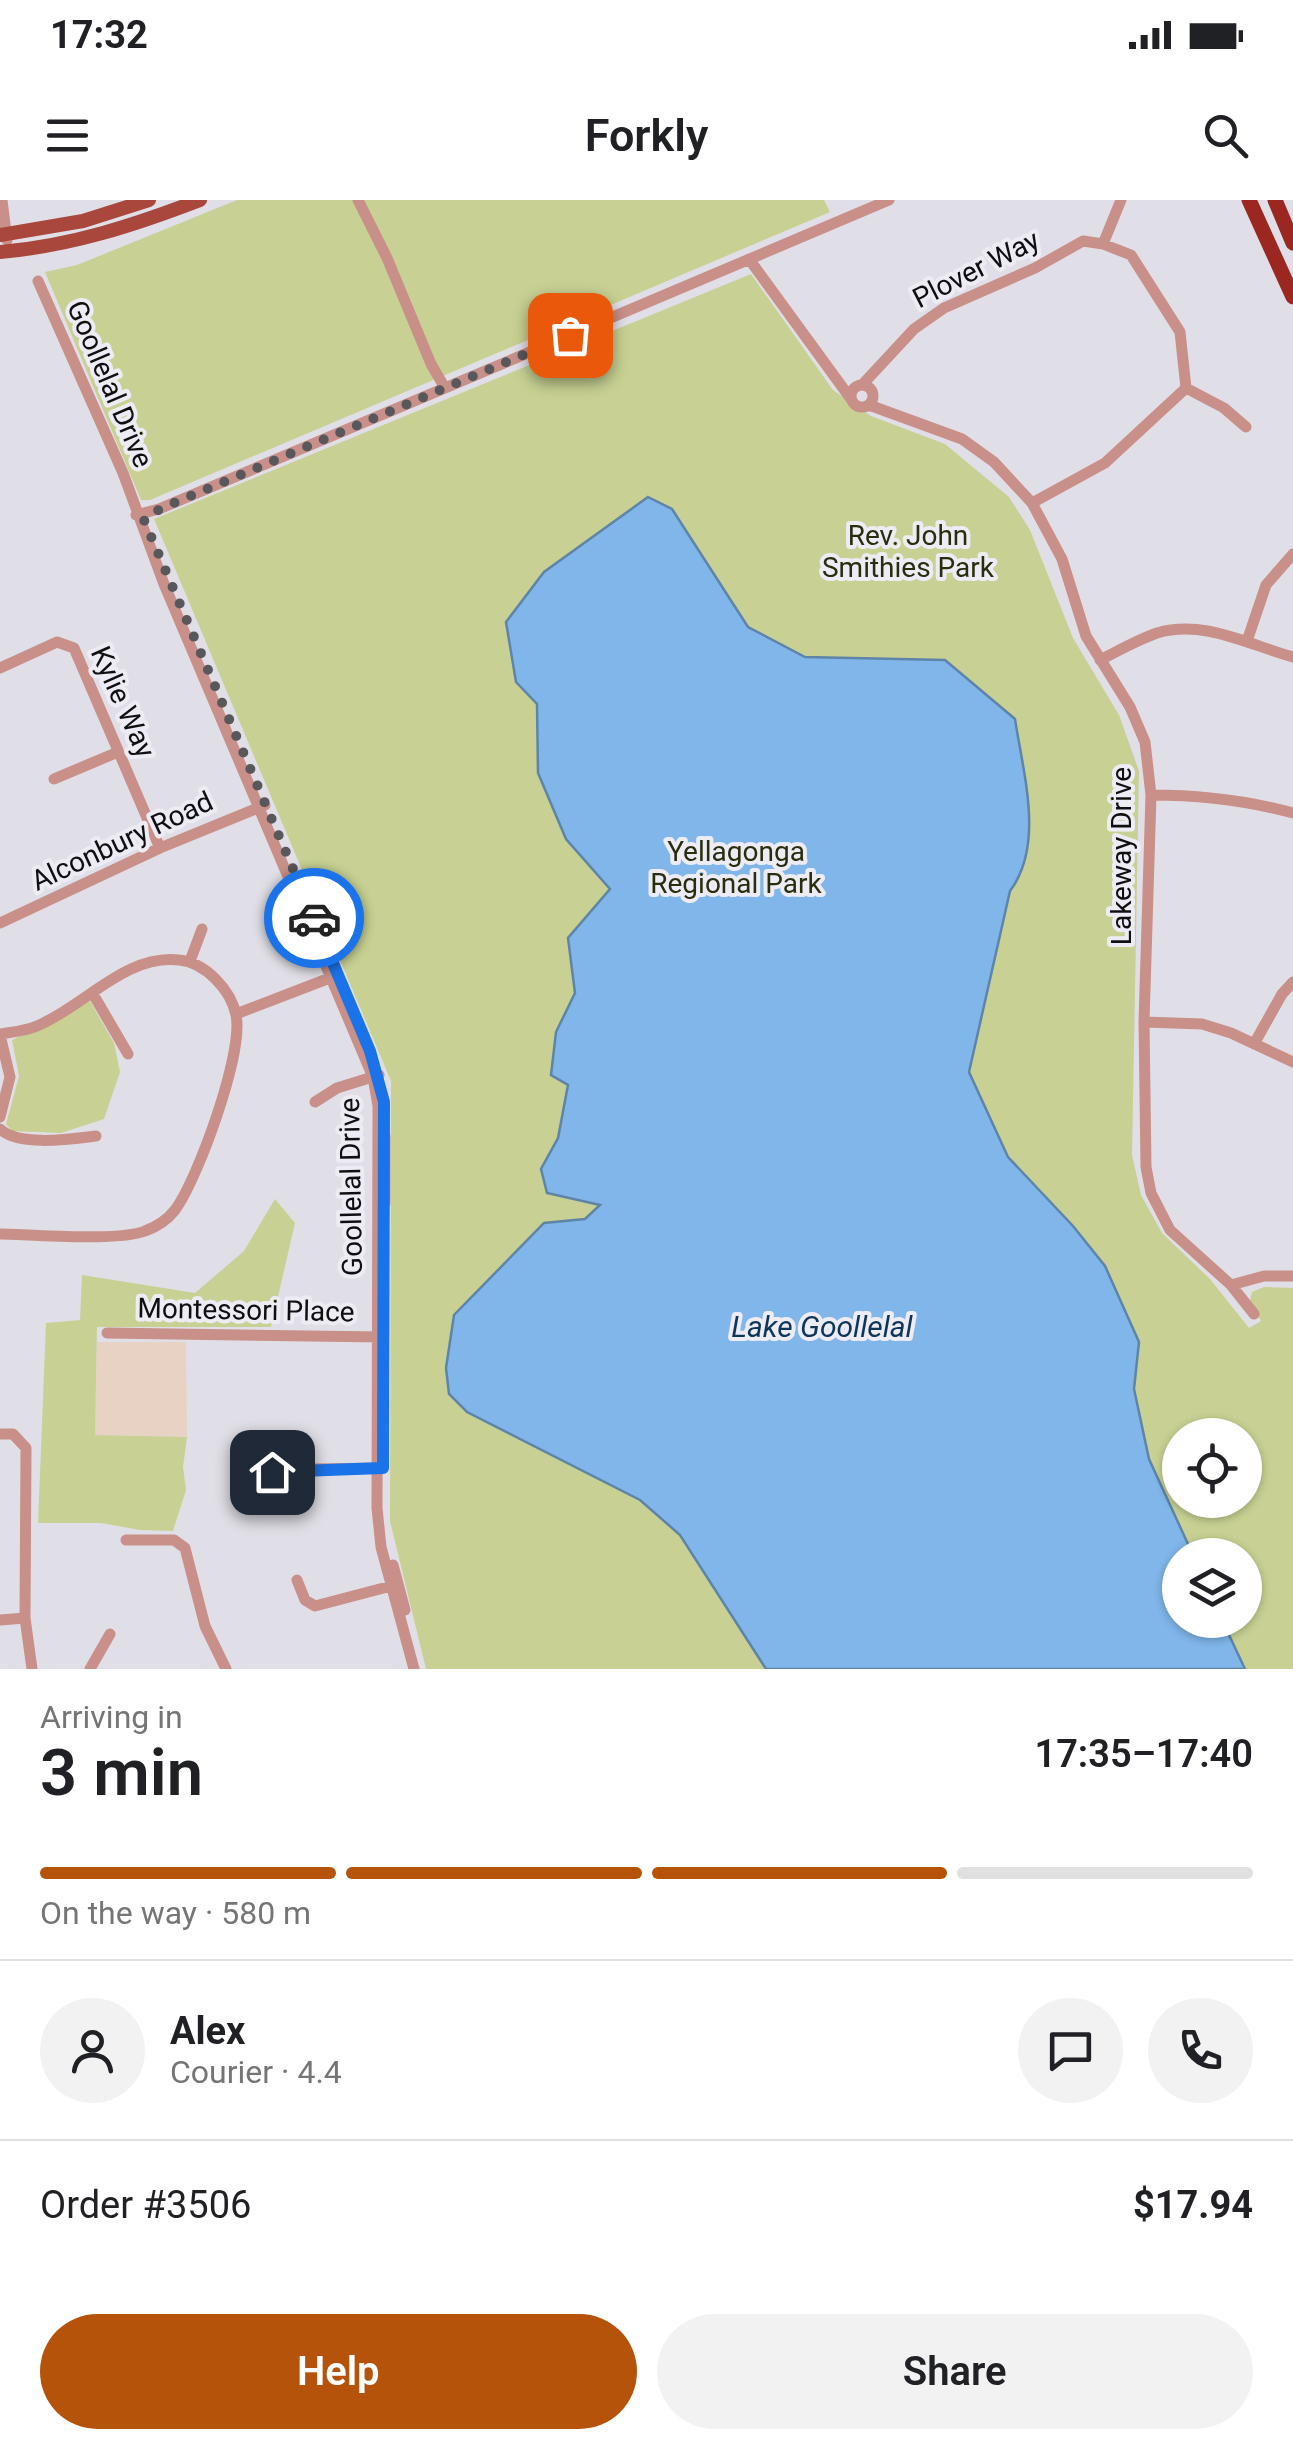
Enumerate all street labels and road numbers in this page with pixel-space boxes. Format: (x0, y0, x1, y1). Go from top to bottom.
street label: Plover Way (907, 223, 1045, 315)
street label: Goollelal Drive (60, 296, 160, 472)
street label: Kylie Way (84, 641, 162, 763)
street label: Lakeway Drive (1105, 767, 1138, 945)
street label: Alconbury Road (26, 785, 218, 897)
street label: Goollelal Drive (333, 1098, 369, 1276)
street label: Montessori Place (137, 1292, 355, 1328)

